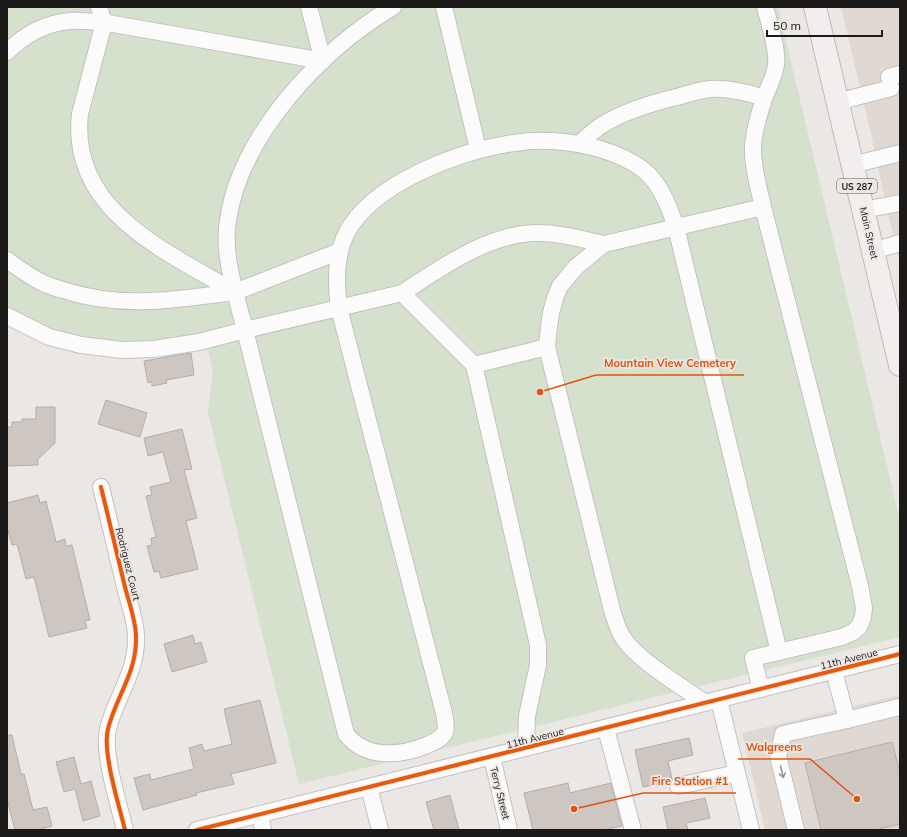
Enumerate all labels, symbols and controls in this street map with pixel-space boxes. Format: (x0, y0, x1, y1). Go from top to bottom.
scale bar (767, 12, 882, 38)
text: 50 m (773, 18, 801, 33)
road number: US 287 (837, 179, 877, 193)
street label: Main Street (857, 206, 881, 261)
callout: Mountain View Cemetery (596, 352, 744, 375)
text: Mountain View Cemetery (604, 356, 736, 370)
street label: Rodriguez Court (113, 526, 143, 602)
street label: 11th Avenue (819, 646, 879, 672)
street label: 11th Avenue (505, 725, 565, 751)
callout: Walgreens (738, 736, 810, 759)
text: Walgreens (746, 740, 803, 754)
street label: Terry Street (487, 765, 513, 821)
one-way arrow (779, 765, 786, 778)
callout: Fire Station #1 (643, 770, 736, 793)
text: Fire Station #1 (652, 774, 729, 788)

